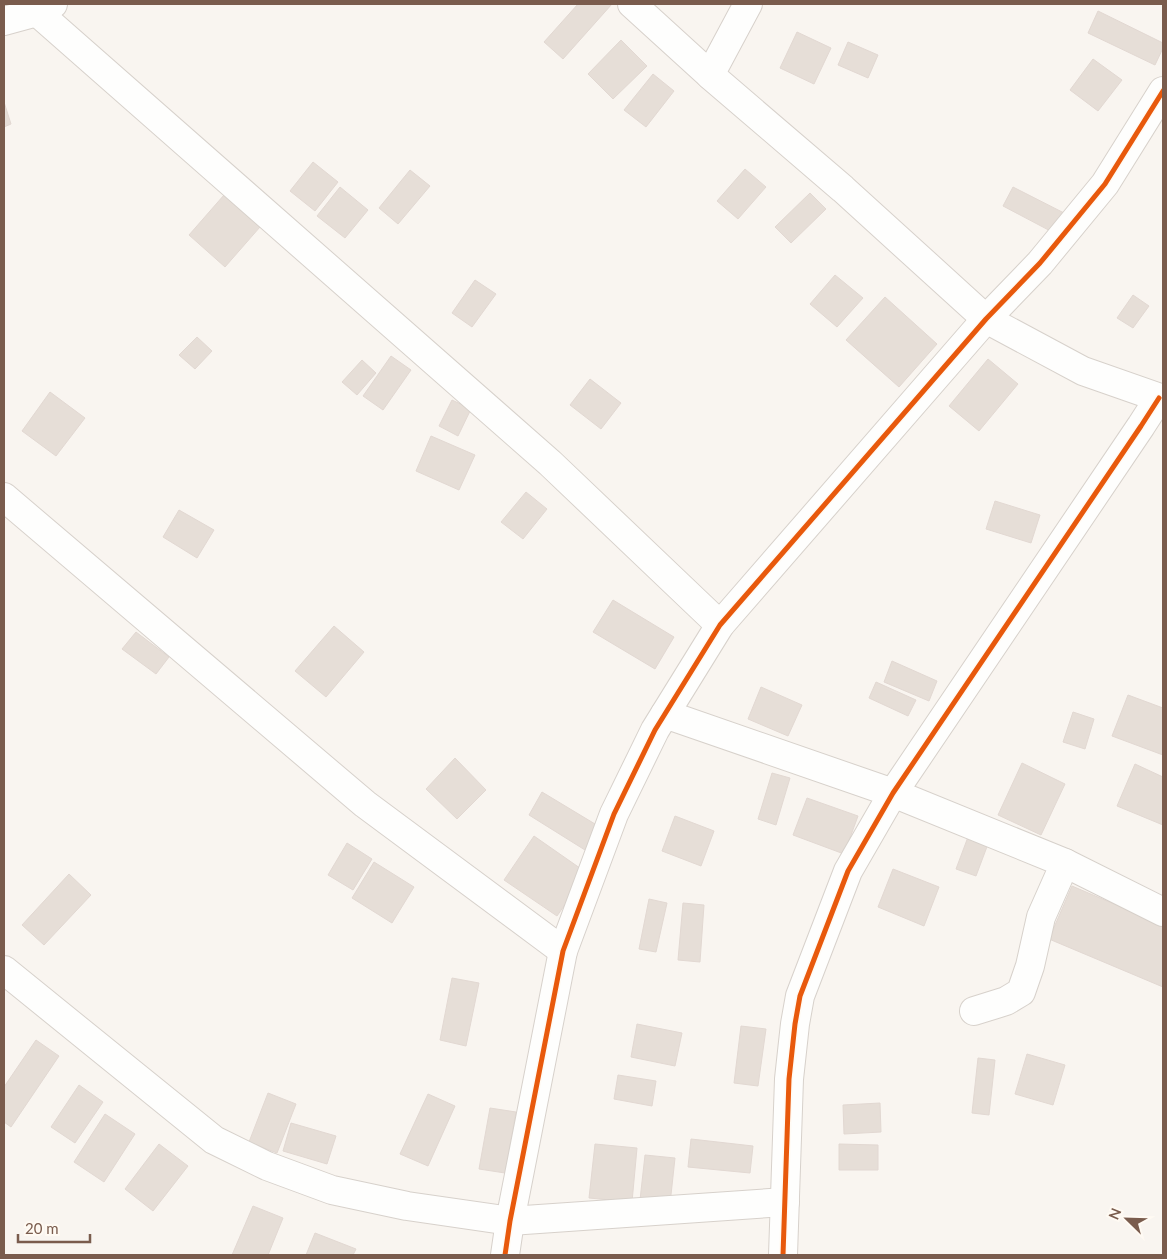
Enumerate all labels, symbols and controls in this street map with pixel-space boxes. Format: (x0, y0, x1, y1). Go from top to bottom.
north arrow (1102, 1194, 1152, 1244)
text: N (1105, 1205, 1125, 1222)
scale bar (18, 1212, 90, 1244)
text: 20 m (25, 1219, 59, 1237)

